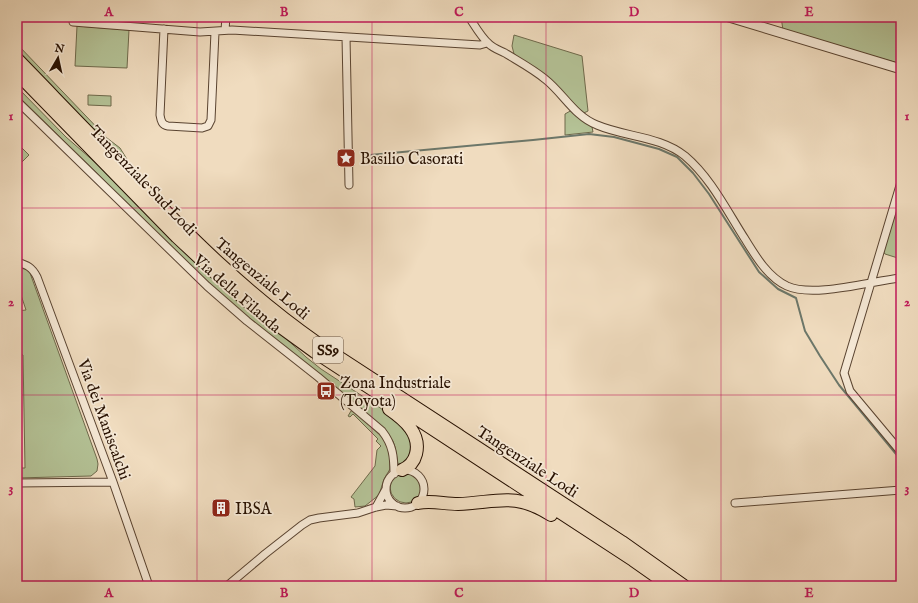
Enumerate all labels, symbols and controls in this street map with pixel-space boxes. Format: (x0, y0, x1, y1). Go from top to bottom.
text: A (104, 4, 115, 21)
text: B (280, 4, 289, 21)
text: C (454, 4, 464, 21)
text: D (629, 4, 640, 21)
text: E (804, 4, 814, 21)
north arrow (38, 38, 78, 78)
text: N (53, 41, 66, 57)
text: 1 (9, 108, 14, 125)
text: 1 (905, 108, 910, 125)
street label: Tangenziale Sud Lodi (85, 122, 200, 241)
place icon: Basilio Casorati (335, 147, 357, 169)
place label: Basilio Casorati (360, 150, 463, 170)
street label: Tangenziale Lodi (210, 234, 313, 325)
street label: Via della Filanda (188, 250, 285, 338)
text: 2 (8, 294, 14, 311)
text: 2 (904, 294, 910, 311)
road number: SS9 (313, 337, 343, 363)
street label: Via dei Maniscalchi (72, 356, 134, 483)
place label: Zona Industriale (Toyota) (340, 374, 451, 412)
bus stop icon: Zona Industriale (Toyota) (315, 380, 337, 402)
street label: Tangenziale Lodi (472, 422, 581, 503)
text: 3 (9, 480, 14, 497)
text: 3 (905, 480, 910, 497)
building icon: IBSA (210, 497, 232, 519)
place label: IBSA (235, 500, 273, 520)
text: A (104, 585, 115, 602)
text: B (280, 585, 289, 602)
text: C (454, 585, 464, 602)
text: D (629, 585, 640, 602)
text: E (804, 585, 814, 602)

